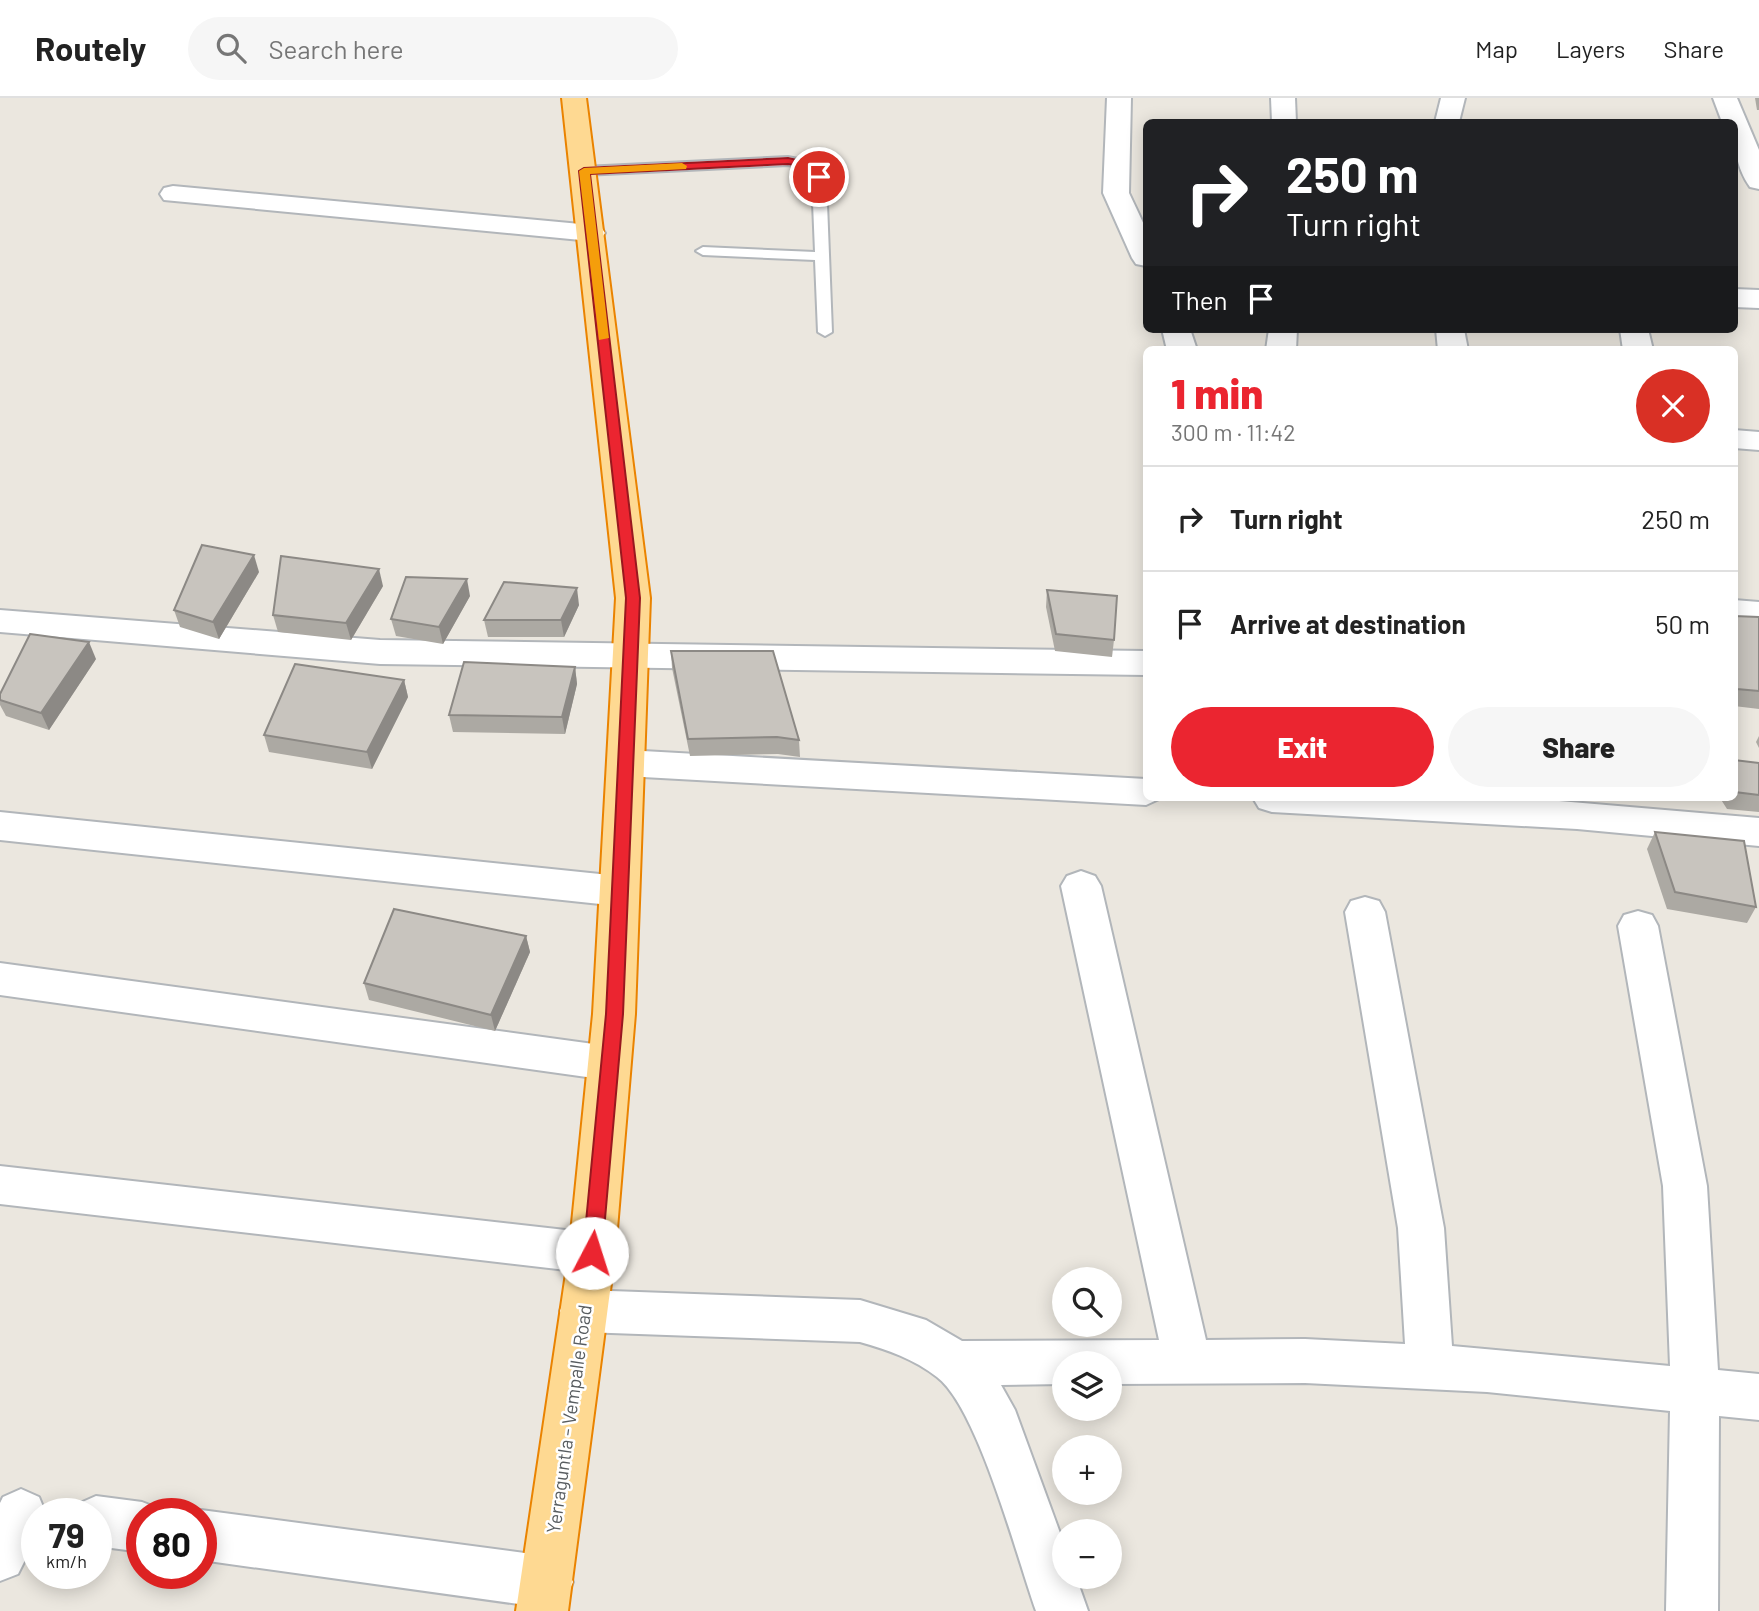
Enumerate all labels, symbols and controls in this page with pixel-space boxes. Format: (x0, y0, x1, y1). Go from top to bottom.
search box (188, 17, 678, 80)
text: Routely (35, 28, 146, 68)
icon: search (212, 29, 250, 67)
text: Search here (268, 33, 404, 64)
text: Map (1475, 34, 1518, 63)
text: Layers (1556, 34, 1625, 63)
text: Share (1663, 34, 1724, 63)
text: 250 m (1286, 144, 1419, 203)
pin (789, 147, 849, 207)
icon: right (1171, 147, 1262, 238)
icon: arrive (800, 158, 838, 196)
text: Turn right (1286, 204, 1421, 242)
icon: arrive (1242, 280, 1280, 318)
text: Then (1171, 284, 1228, 315)
text: 1 min (1171, 367, 1263, 417)
button: close (1636, 369, 1710, 443)
text: 300 m · 11:42 (1171, 418, 1295, 446)
icon: right (1171, 500, 1209, 538)
text: Turn right (1230, 503, 1343, 534)
text: 250 m (1641, 503, 1710, 534)
icon: arrive (1171, 605, 1209, 643)
text: Arrive at destination (1230, 608, 1466, 639)
text: 50 m (1655, 608, 1710, 639)
button: Exit (1171, 707, 1434, 787)
button: Share (1448, 707, 1710, 787)
position arrow (555, 1216, 629, 1290)
map controls (1052, 1267, 1122, 1589)
button: search (1052, 1267, 1122, 1337)
street label: Yerraguntla - Vempalle Road (541, 1303, 596, 1535)
button: layers (1052, 1351, 1122, 1421)
button: + (1052, 1435, 1122, 1505)
speed limit sign: 80 (126, 1498, 217, 1589)
text: 79 (49, 1513, 84, 1555)
button: − (1052, 1519, 1122, 1589)
text: km/h (46, 1550, 87, 1572)

